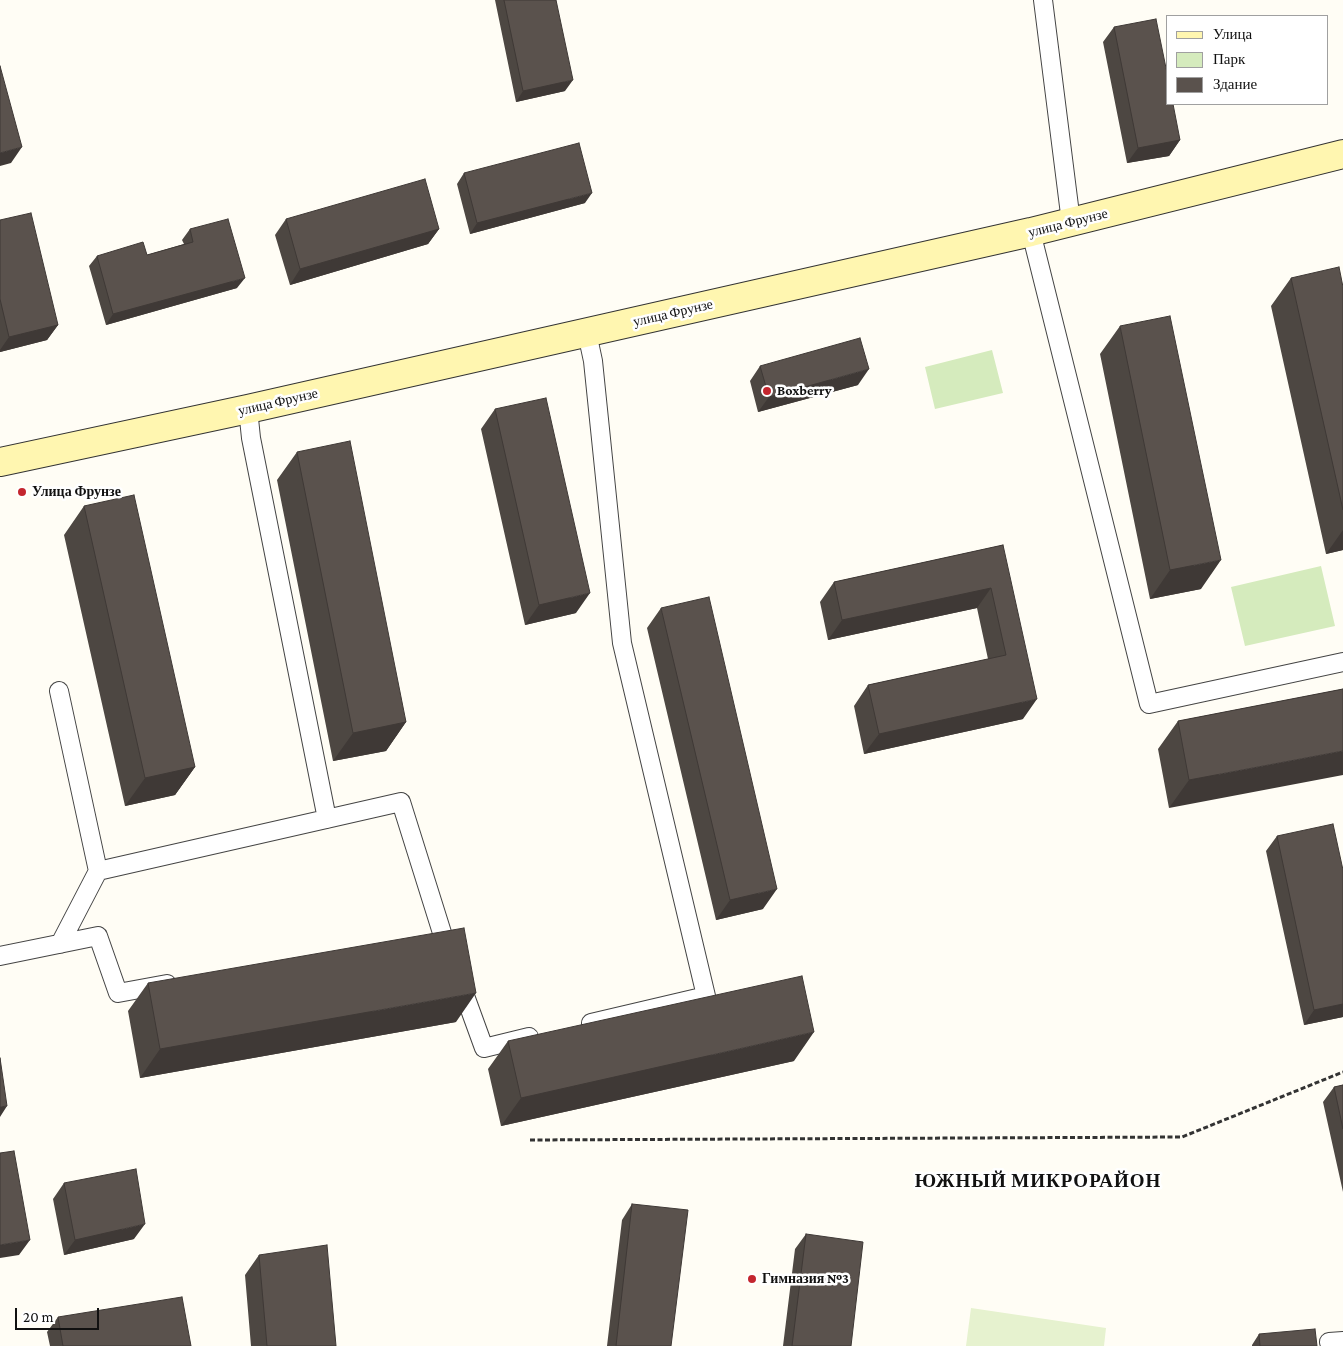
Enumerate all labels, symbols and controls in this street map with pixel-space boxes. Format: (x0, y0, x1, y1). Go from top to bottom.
legend (1166, 15, 1328, 105)
text: Улица (1213, 26, 1252, 42)
text: Парк (1213, 51, 1245, 67)
text: Здание (1213, 76, 1257, 92)
street label: улица Фрунзе (1027, 205, 1109, 241)
street label: улица Фрунзе (631, 296, 715, 330)
place label: Boxberry (777, 383, 832, 399)
street label: улица Фрунзе (236, 385, 320, 419)
marker: Boxberry (761, 385, 773, 397)
place label: Улица Фрунзе (32, 484, 121, 500)
marker: Улица Фрунзе (16, 486, 28, 498)
district label: ЮЖНЫЙ МИКРОРАЙОН (913, 1170, 1163, 1192)
place label: Гимназия №3 (762, 1271, 849, 1287)
marker: Гимназия №3 (746, 1273, 758, 1285)
scale bar (18, 1298, 101, 1330)
text: 20 m (23, 1309, 54, 1325)

